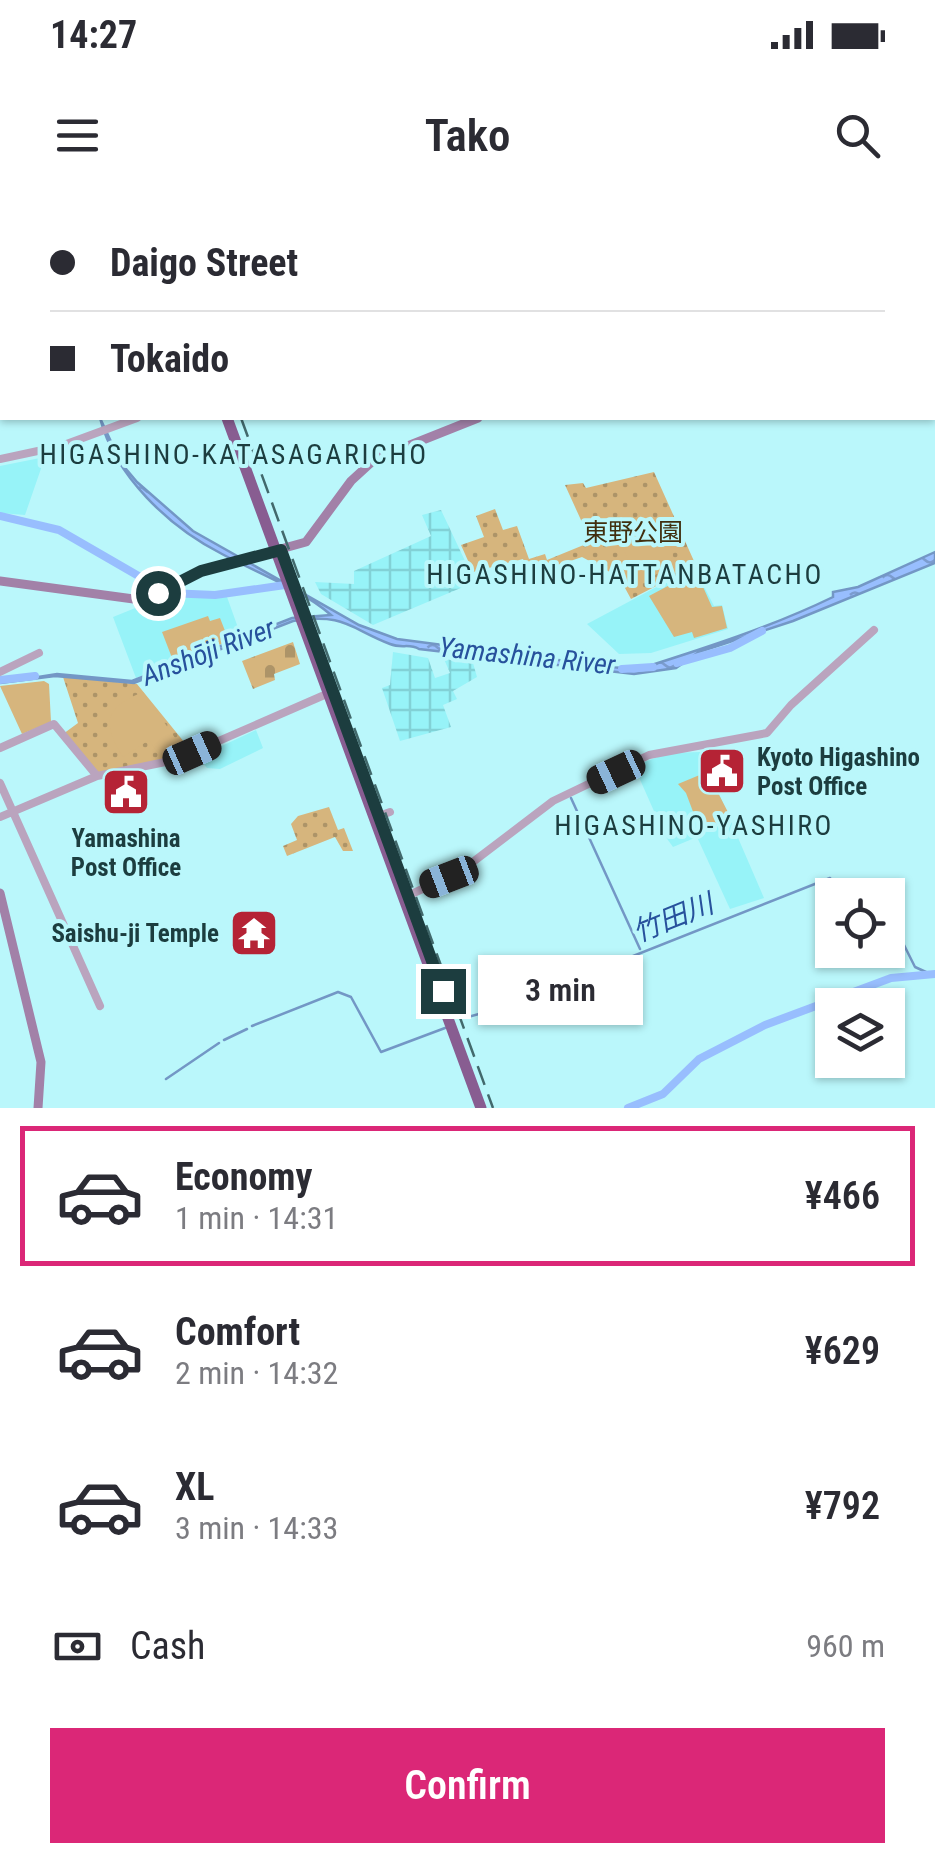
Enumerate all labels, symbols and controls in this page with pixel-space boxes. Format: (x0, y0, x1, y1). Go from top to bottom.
text: 14:27 (50, 13, 137, 57)
icon: menu (50, 108, 105, 163)
icon: search (830, 108, 885, 163)
text: Tako (425, 109, 510, 162)
text: Daigo Street (110, 241, 298, 285)
text: Tokaido (110, 337, 229, 381)
district label: HIGASHINO-KATASAGARICHO (40, 438, 429, 471)
park label: 東野公園 (583, 518, 683, 547)
district label: HIGASHINO-HATTANBATACHO (426, 558, 824, 591)
route start (136, 571, 181, 616)
water label: Anshōji River (136, 611, 280, 693)
water label: Yamashina River (437, 630, 618, 682)
car (158, 727, 226, 779)
place label: Kyoto Higashino Post Office (757, 743, 920, 801)
public building icon: Kyoto Higashino Post Office (696, 745, 748, 797)
car (582, 746, 650, 798)
public building icon: Yamashina Post Office (100, 766, 152, 818)
district label: HIGASHINO-YASHIRO (554, 809, 834, 842)
place label: Yamashina Post Office (71, 824, 181, 882)
car (416, 852, 482, 902)
map controls (815, 878, 905, 1078)
button: locate (815, 878, 905, 968)
water label: 竹田川 (628, 886, 721, 949)
temple icon: Saishu-ji Temple (228, 907, 280, 959)
place label: Saishu-ji Temple (51, 919, 219, 948)
callout: 3 min (478, 956, 643, 1026)
route end (421, 969, 466, 1014)
text: 3 min (525, 971, 596, 1009)
button: layers (815, 988, 905, 1078)
icon: car (55, 1151, 145, 1241)
text: Economy (175, 1155, 312, 1199)
text: ¥466 (805, 1174, 880, 1218)
text: 1 min · 14:31 (175, 1199, 338, 1237)
icon: car (55, 1306, 145, 1396)
text: Comfort (175, 1310, 300, 1354)
text: ¥629 (805, 1329, 880, 1373)
text: 2 min · 14:32 (175, 1354, 338, 1392)
icon: car (55, 1461, 145, 1551)
text: XL (175, 1465, 214, 1509)
text: ¥792 (805, 1484, 880, 1528)
text: 3 min · 14:33 (175, 1509, 338, 1547)
icon: cash (50, 1619, 105, 1674)
text: Cash (130, 1624, 205, 1668)
text: 960 m (806, 1627, 885, 1665)
button: Confirm (50, 1728, 885, 1843)

